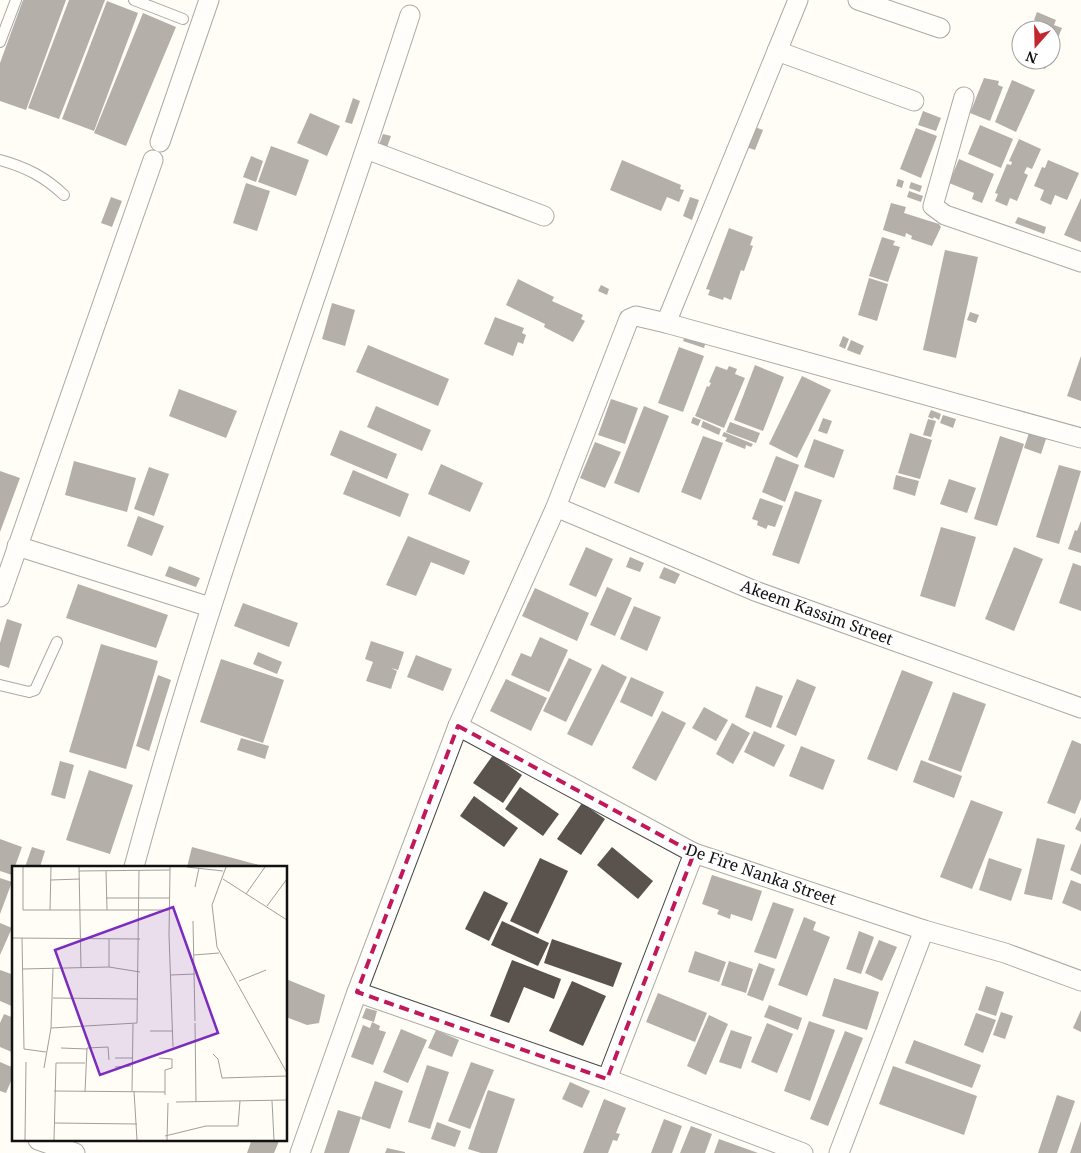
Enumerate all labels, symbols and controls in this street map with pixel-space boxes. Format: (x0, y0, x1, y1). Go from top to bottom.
north arrow (1011, 20, 1061, 70)
text: N (1023, 47, 1040, 69)
street label: Akeem Kassim Street (738, 574, 896, 650)
street label: De Fire Nanka Street (683, 838, 840, 910)
inset map (12, 866, 288, 1140)

